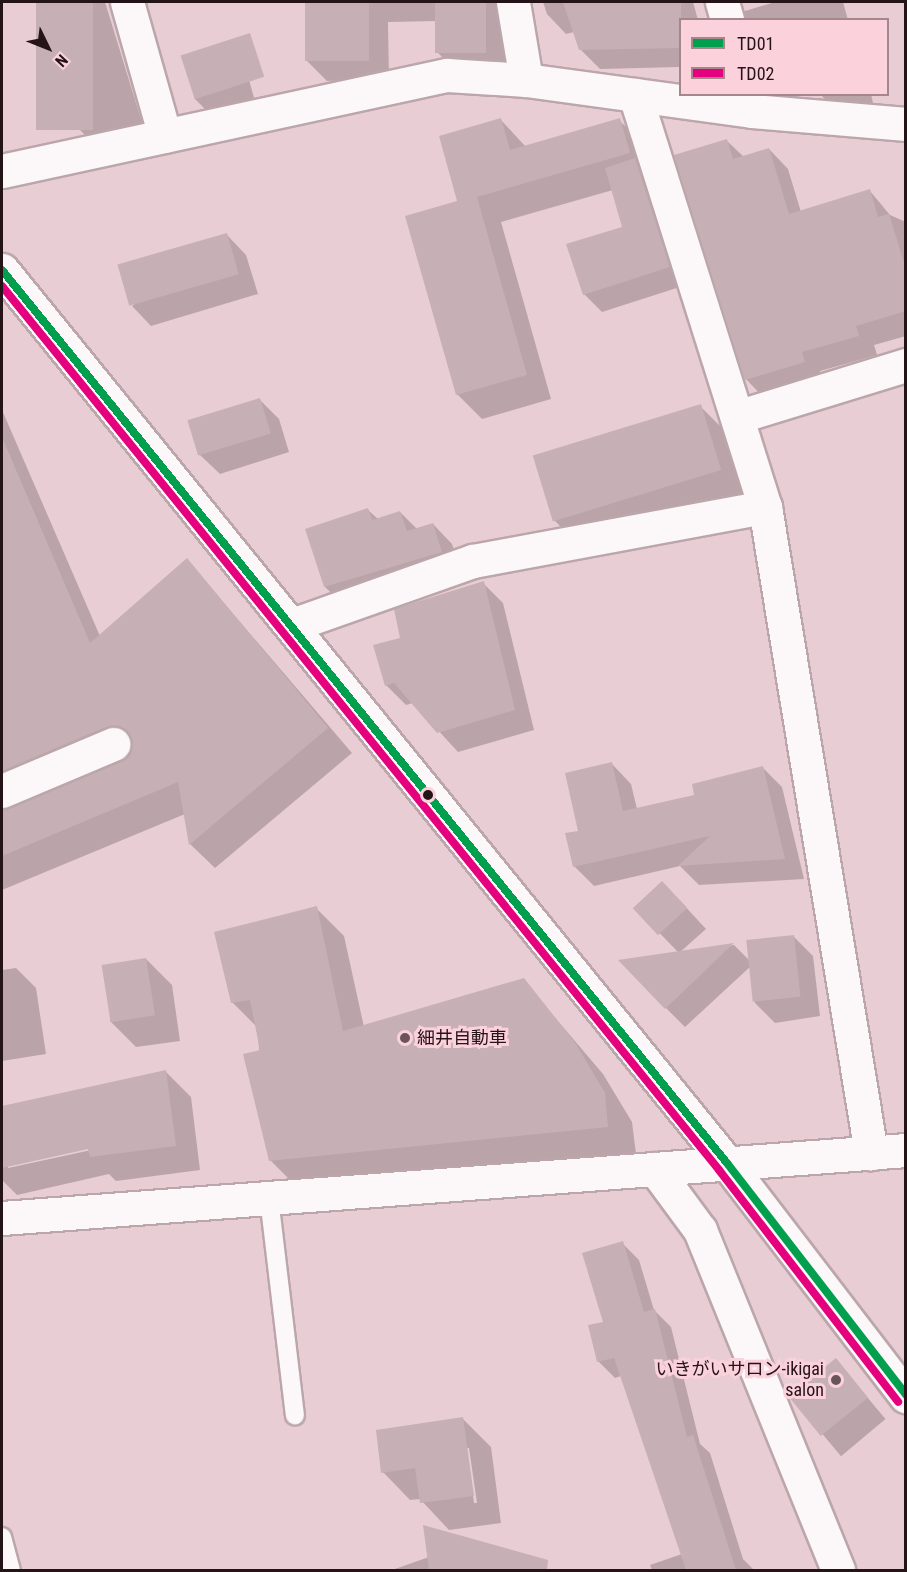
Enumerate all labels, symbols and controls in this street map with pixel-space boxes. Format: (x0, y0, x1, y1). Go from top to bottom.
north arrow (18, 18, 78, 78)
legend (679, 18, 889, 96)
text: TD01 (737, 33, 774, 54)
text: N (51, 51, 72, 71)
text: TD02 (737, 63, 774, 84)
unlabelled marker (422, 789, 434, 801)
place label: 細井自動車 (417, 1027, 507, 1049)
marker: 細井自動車 (398, 1031, 412, 1045)
place label: いきがいサロン-ikigai salon (656, 1359, 824, 1402)
marker: いきがいサロン-ikigai salon (829, 1373, 843, 1387)

